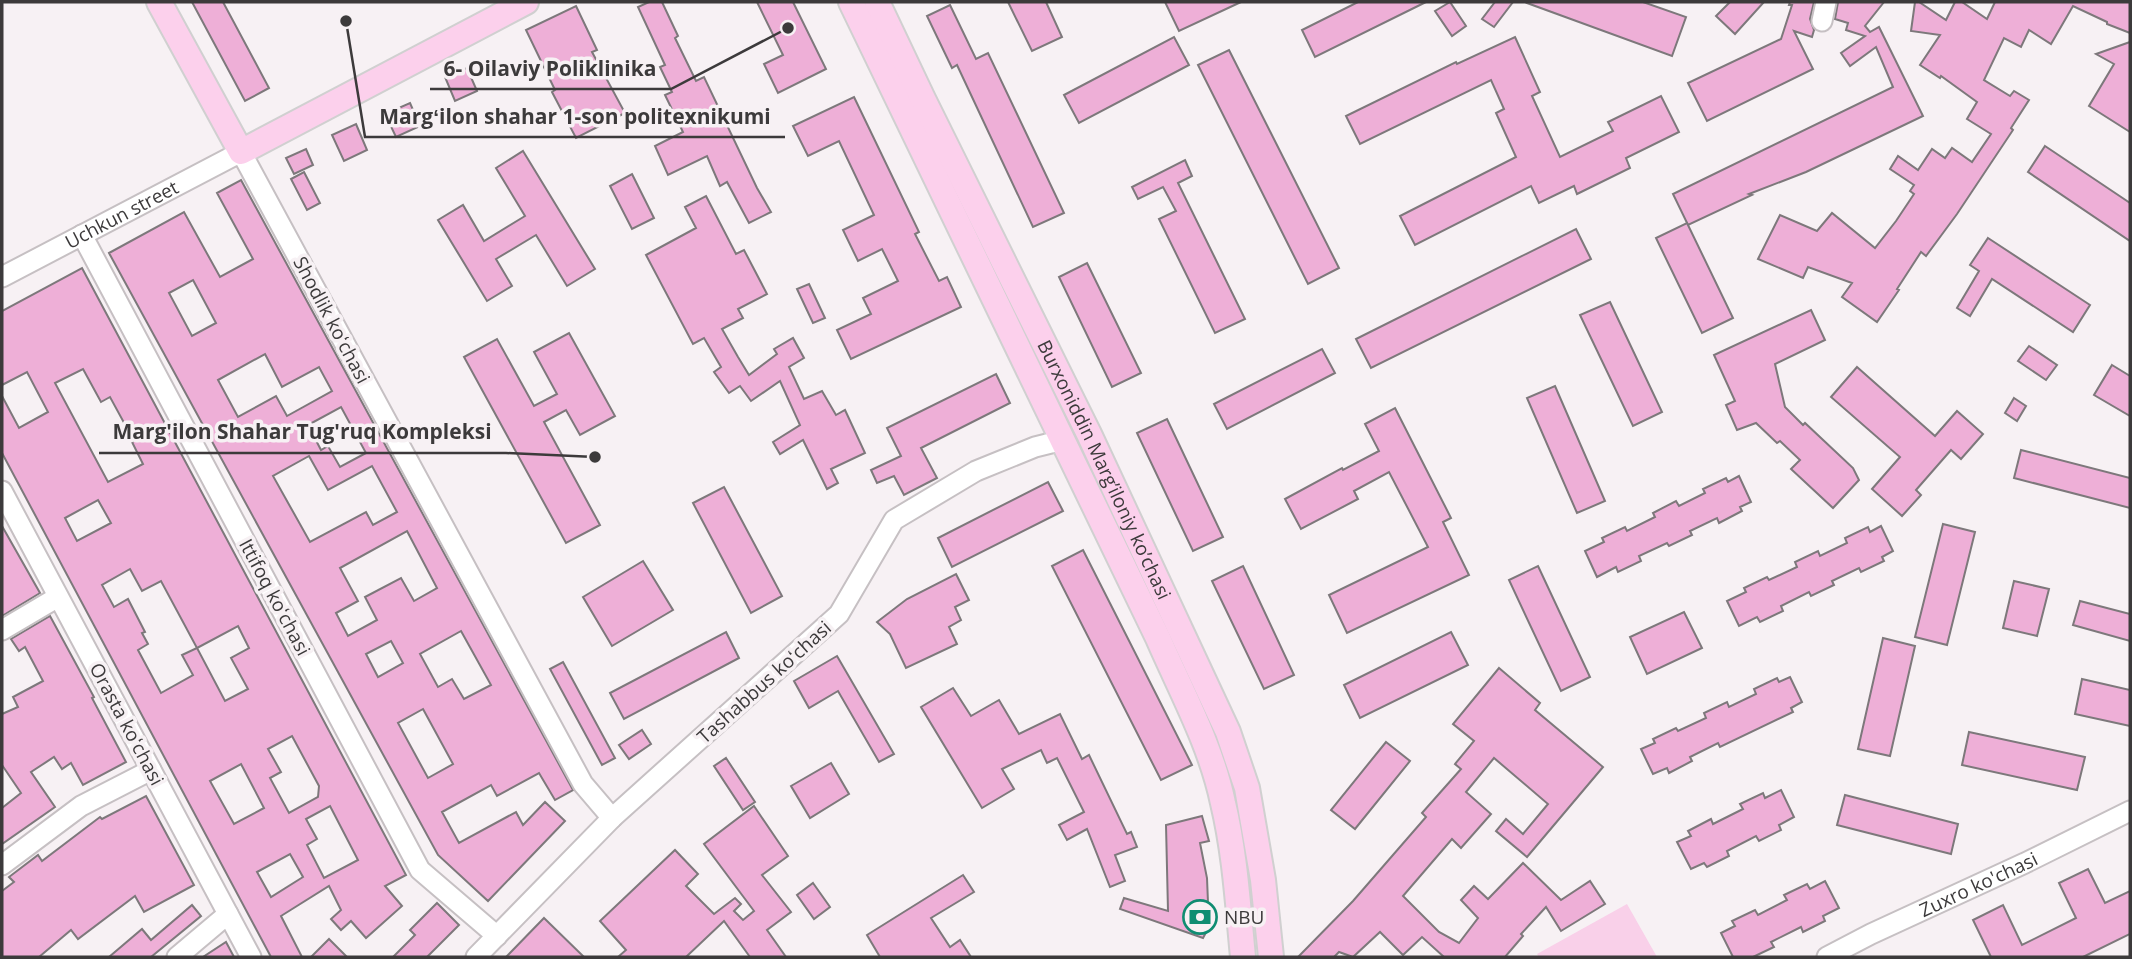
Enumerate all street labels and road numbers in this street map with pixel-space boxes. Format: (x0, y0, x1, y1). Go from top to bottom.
street label: Uchkun street (60, 174, 183, 255)
street label: Shodlik koʻchasi (288, 252, 376, 388)
street label: Burxoniddin Marg’iloniy ko’chasi (1031, 335, 1177, 604)
street label: Ittifoq koʻchasi (233, 534, 317, 660)
street label: Tashabbus koʻchasi (691, 615, 837, 749)
street label: Orasta koʻchasi (84, 658, 170, 790)
street label: Zuxro ko'chasi (1915, 846, 2042, 923)

